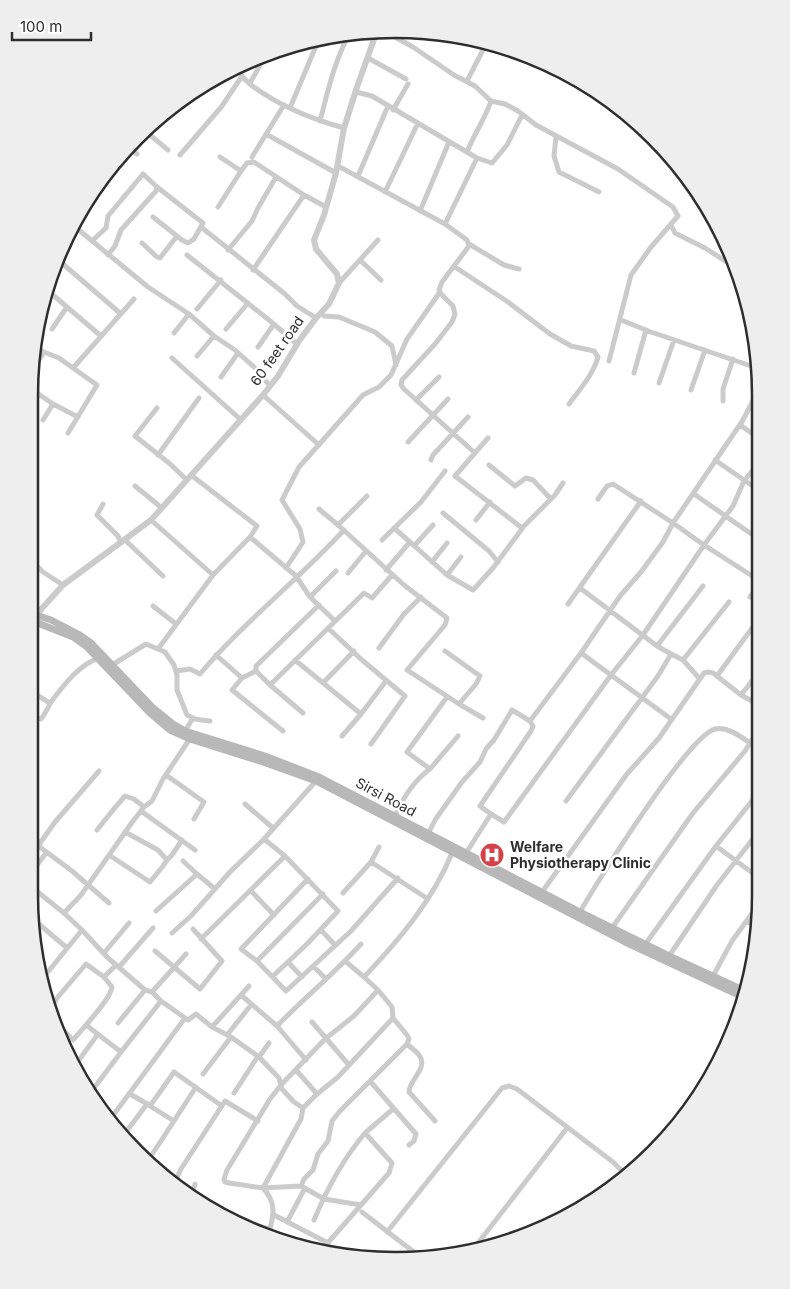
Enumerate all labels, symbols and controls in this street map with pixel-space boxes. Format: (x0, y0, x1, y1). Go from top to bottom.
scale bar (12, 10, 91, 42)
text: 100 m (20, 17, 62, 36)
street label: 60 feet road (246, 313, 307, 389)
street label: Sirsi Road (353, 774, 419, 820)
place label: Welfare Physiotherapy Clinic (510, 838, 651, 871)
hospital icon: Welfare Physiotherapy Clinic (479, 842, 505, 868)

